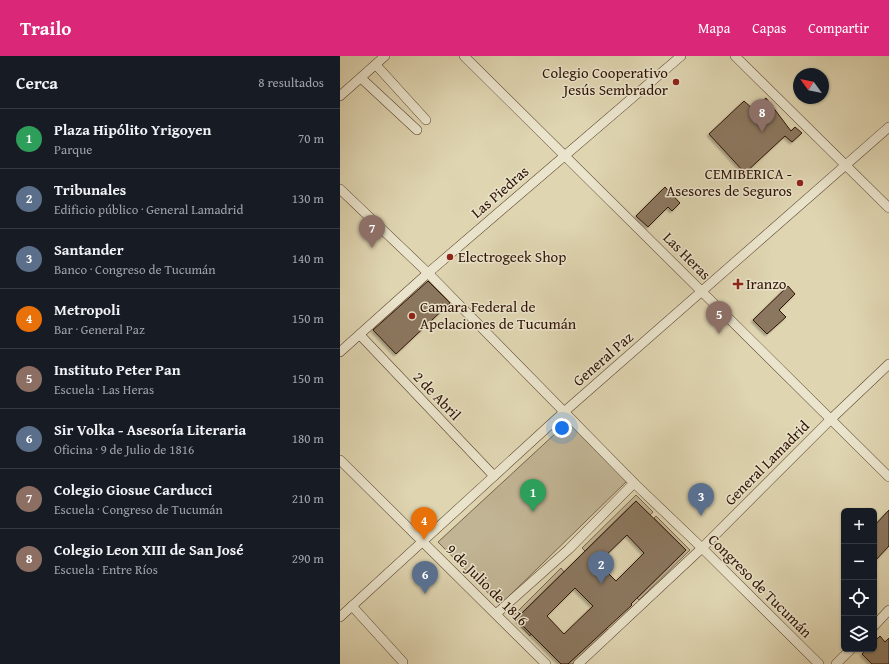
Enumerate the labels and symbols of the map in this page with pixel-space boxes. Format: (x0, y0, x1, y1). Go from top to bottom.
place label: Colegio Cooperativo Jesús Sembrador (542, 62, 668, 100)
north arrow (793, 68, 829, 104)
marker: Colegio Cooperativo Jesús Sembrador (671, 77, 681, 87)
pin: 8 (749, 99, 775, 132)
street label: Las Piedras (466, 161, 533, 223)
place label: CEMIBERICA - Asesores de Seguros (666, 163, 792, 201)
marker: CEMIBERICA - Asesores de Seguros (795, 178, 805, 188)
pin: 7 (359, 215, 385, 248)
street label: Las Heras (659, 227, 716, 284)
place label: Electrogeek Shop (458, 246, 566, 267)
marker: Electrogeek Shop (445, 252, 455, 262)
place label: Iranzo (746, 273, 787, 294)
marker: Iranzo (733, 279, 743, 289)
place label: Camara Federal de Apelaciones de Tucumán (420, 296, 577, 334)
pin: 5 (706, 301, 732, 334)
marker: Camara Federal de Apelaciones de Tucumán (407, 311, 417, 321)
street label: General Paz (568, 326, 638, 391)
street label: 2 de Abril (409, 367, 466, 425)
street label: General Lamadrid (720, 416, 814, 510)
your location (552, 418, 572, 438)
pin: 1 (520, 479, 546, 512)
pin: 3 (688, 483, 714, 516)
pin: 4 (411, 507, 437, 540)
street label: Congreso de Tucumán (704, 529, 817, 643)
street label: 9 de Julio de 1816 (442, 539, 533, 630)
pin: 2 (588, 551, 614, 584)
pin: 6 (412, 561, 438, 594)

